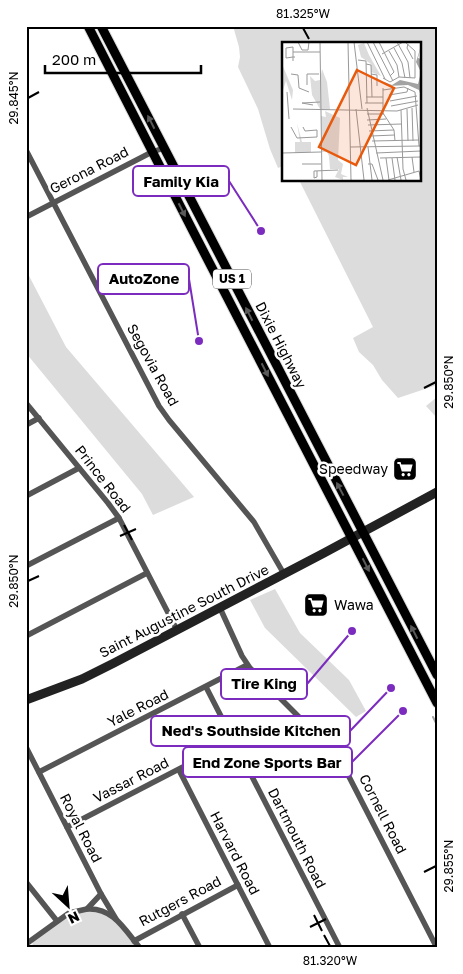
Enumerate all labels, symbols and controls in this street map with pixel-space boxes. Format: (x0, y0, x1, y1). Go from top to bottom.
text: 81.325°W (276, 6, 330, 21)
scale bar (45, 42, 201, 74)
inset map (282, 42, 420, 181)
text: 200 m (52, 50, 96, 68)
text: 29.845°N (6, 71, 21, 125)
one-way arrow (147, 115, 155, 130)
street label: Gerona Road (47, 142, 131, 197)
callout: Family Kia (133, 166, 229, 196)
text: Family Kia (143, 172, 219, 190)
one-way arrow (178, 203, 186, 217)
callout: AutoZone (98, 264, 189, 294)
text: AutoZone (109, 269, 179, 287)
road number: US 1 (213, 270, 251, 288)
street label: Dixie Highway (252, 299, 311, 391)
one-way arrow (245, 306, 253, 321)
street label: Segovia Road (124, 321, 183, 409)
text: 29.850°N (441, 355, 456, 409)
one-way arrow (261, 363, 269, 377)
street label: Prince Road (72, 442, 135, 516)
supermarket icon: Speedway (392, 456, 418, 482)
place label: Speedway (319, 460, 388, 477)
one-way arrow (336, 482, 344, 496)
text: 29.850°N (6, 554, 21, 608)
one-way arrow (362, 558, 370, 573)
street label: Saint Augustine South Drive (96, 560, 271, 661)
supermarket icon: Wawa (303, 592, 329, 618)
place label: Wawa (334, 596, 374, 613)
one-way arrow (410, 625, 418, 639)
callout: Tire King (221, 669, 307, 699)
text: Tire King (231, 674, 297, 692)
street label: Yale Road (105, 685, 171, 730)
callout: Ned's Southside Kitchen (151, 716, 350, 746)
text: Ned's Southside Kitchen (161, 721, 341, 739)
callout: End Zone Sports Bar (183, 747, 352, 777)
street label: Vassar Road (90, 753, 171, 806)
text: End Zone Sports Bar (192, 753, 342, 771)
street label: Cornell Road (356, 771, 411, 856)
street label: Dartmouth Road (265, 785, 330, 891)
street label: Royal Road (57, 790, 106, 865)
street label: Harvard Road (207, 808, 264, 897)
text: 29.855°N (441, 840, 456, 892)
street label: Rutgers Road (136, 872, 224, 929)
north arrow (42, 882, 92, 932)
text: N (65, 908, 82, 928)
text: 81.320°W (303, 953, 358, 968)

